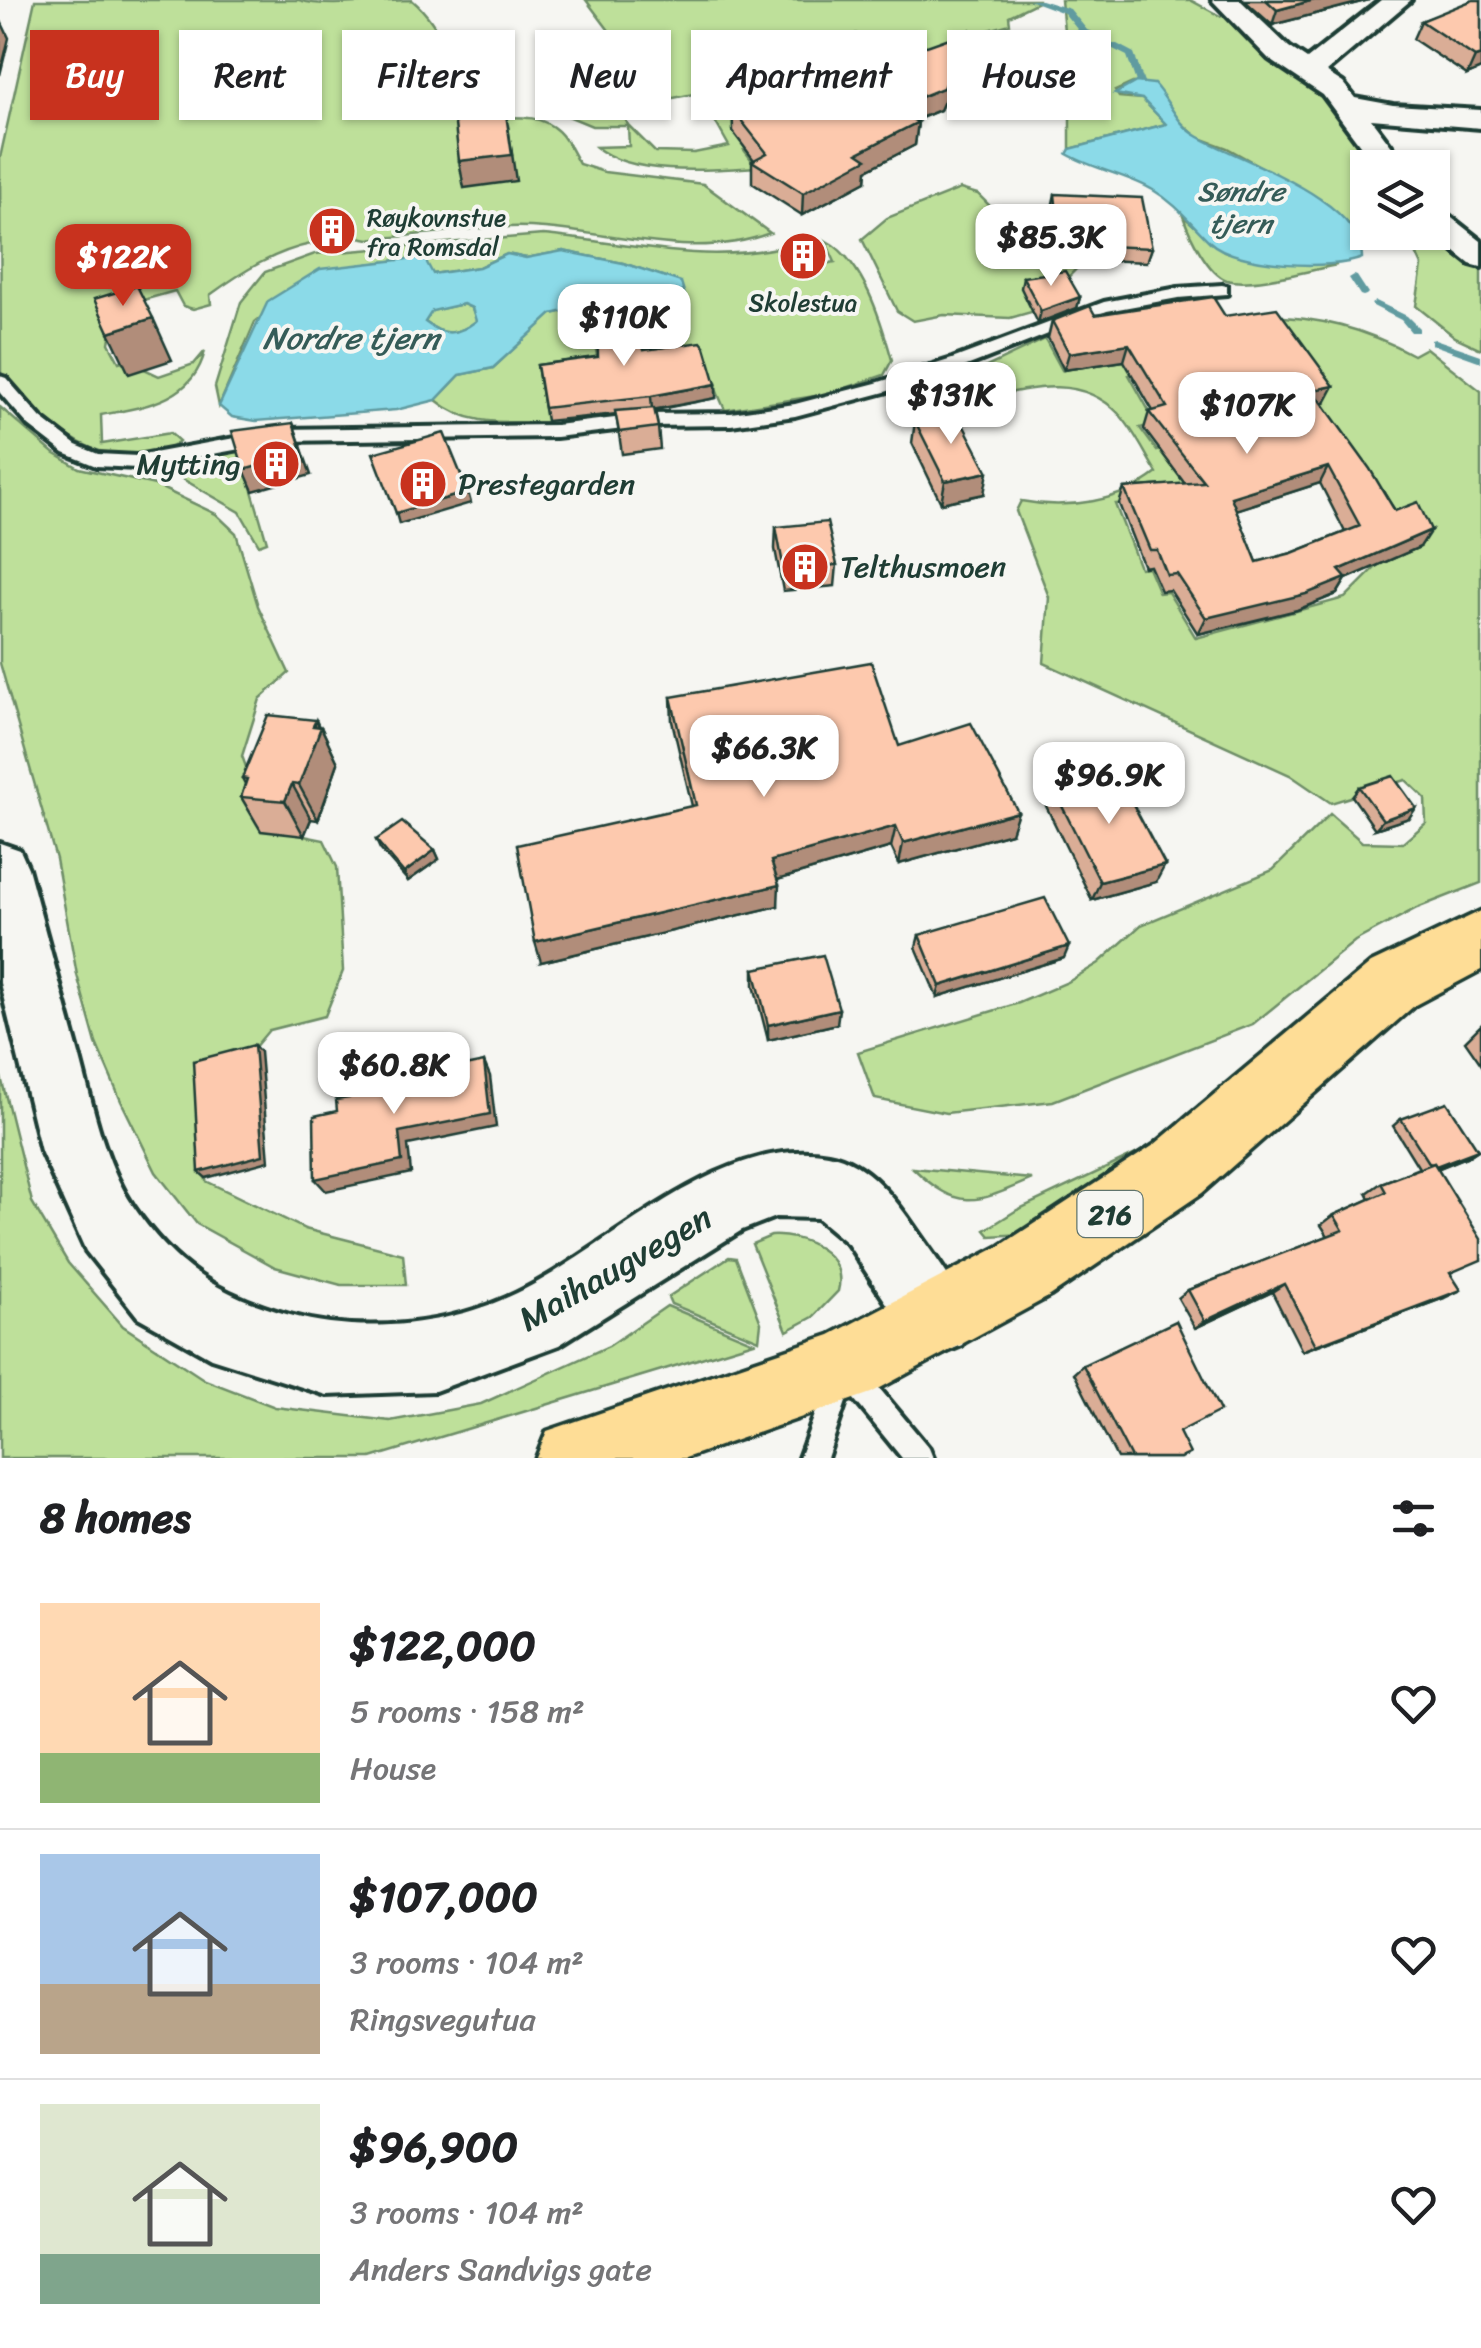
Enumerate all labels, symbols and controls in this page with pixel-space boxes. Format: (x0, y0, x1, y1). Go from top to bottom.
chip: Buy (30, 30, 159, 120)
chip: Rent (179, 30, 322, 120)
chip: Filters (342, 30, 515, 120)
chip: New (535, 30, 671, 120)
chip: Apartment (691, 30, 927, 120)
chip: House (947, 30, 1111, 120)
map controls (1350, 150, 1450, 250)
button: layers (1350, 150, 1450, 250)
water label: Søndre tjern (1197, 167, 1287, 248)
place label: Røykovnstue fra Romsdal (367, 195, 506, 269)
pin: $85.3K (970, 204, 1132, 289)
building icon: Røykovnstue fra Romsdal (306, 205, 358, 257)
text: $85.3K (997, 208, 1105, 265)
pin: $122K (53, 224, 193, 309)
text: $122K (77, 228, 169, 285)
building icon: Skolestua (777, 230, 829, 282)
place label: Skolestua (749, 280, 857, 325)
pin: $110K (554, 284, 694, 369)
text: $110K (580, 288, 668, 345)
water label: Nordre tjern (263, 310, 443, 367)
pin: $131K (881, 362, 1021, 447)
text: $131K (908, 366, 994, 423)
pin: $107K (1177, 372, 1317, 457)
text: $107K (1200, 376, 1294, 433)
place label: Mytting (137, 437, 241, 491)
building icon: Mytting (250, 438, 302, 490)
place label: Prestegarden (458, 457, 635, 511)
building icon: Prestegarden (397, 458, 449, 510)
place label: Telthusmoen (840, 540, 1006, 594)
building icon: Telthusmoen (779, 541, 831, 593)
pin: $66.3K (683, 715, 845, 800)
text: $66.3K (712, 719, 816, 776)
pin: $96.9K (1028, 742, 1190, 827)
text: $96.9K (1055, 746, 1163, 803)
pin: $60.8K (313, 1032, 475, 1117)
text: $60.8K (340, 1036, 448, 1093)
street label: Maihaugvegen (506, 1187, 724, 1349)
road number: 216 (1078, 1191, 1142, 1237)
text: 8 homes (40, 1481, 191, 1555)
icon: filters (1386, 1491, 1441, 1546)
text: $122,000 (350, 1609, 536, 1683)
icon: home (120, 1643, 240, 1763)
icon: heart (1386, 1676, 1441, 1731)
text: 5 rooms · 158 m² (350, 1683, 584, 1740)
text: House (350, 1740, 436, 1797)
text: $107,000 (350, 1860, 538, 1934)
icon: home (120, 1894, 240, 2014)
icon: heart (1386, 1927, 1441, 1982)
text: 3 rooms · 104 m² (350, 1934, 584, 1991)
text: Ringsvegutua (350, 1991, 536, 2048)
text: $96,900 (350, 2110, 518, 2184)
icon: home (120, 2144, 240, 2264)
icon: heart (1386, 2177, 1441, 2232)
text: 3 rooms · 104 m² (350, 2184, 584, 2241)
text: Anders Sandvigs gate (350, 2241, 652, 2298)

